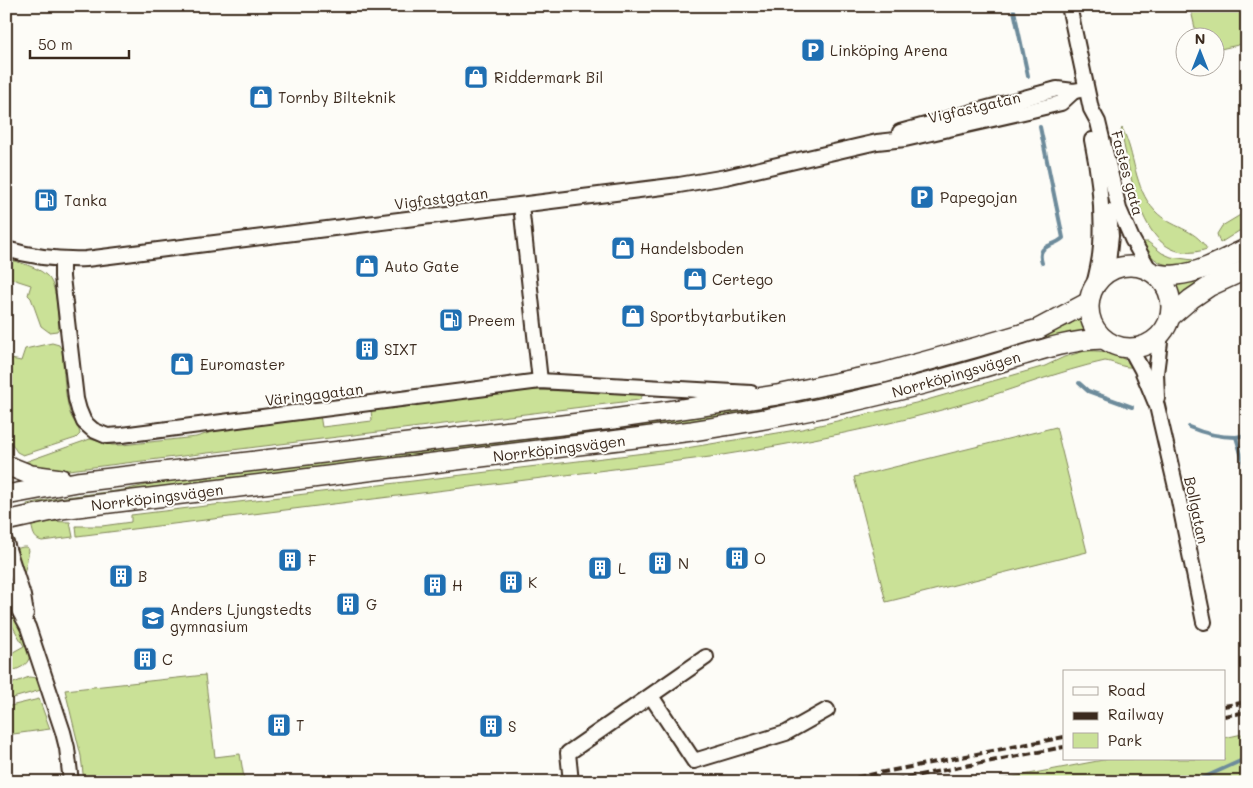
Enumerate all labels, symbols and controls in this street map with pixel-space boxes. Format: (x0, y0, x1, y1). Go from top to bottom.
scale bar (30, 28, 129, 60)
north arrow (1176, 28, 1226, 78)
text: N (1195, 29, 1205, 48)
text: 50 m (38, 34, 73, 54)
parking icon: Linköping Arena (800, 37, 826, 63)
place label: Linköping Arena (830, 40, 948, 60)
shop icon: Riddermark Bil (463, 64, 489, 90)
place label: Riddermark Bil (494, 67, 603, 87)
shop icon: Tornby Bilteknik (248, 84, 274, 110)
place label: Tornby Bilteknik (278, 87, 396, 107)
street label: Vigfastgatan (926, 87, 1022, 127)
street label: Fastes gata (1107, 128, 1149, 218)
street label: Vigfastgatan (393, 182, 489, 214)
parking icon: Papegojan (909, 184, 935, 210)
fuel station icon: Tanka (33, 187, 59, 213)
place label: Papegojan (940, 187, 1017, 207)
place label: Tanka (64, 190, 107, 210)
shop icon: Handelsboden (610, 235, 636, 261)
place label: Handelsboden (640, 238, 744, 258)
shop icon: Auto Gate (354, 253, 380, 279)
place label: Auto Gate (384, 256, 459, 276)
shop icon: Certego (682, 266, 708, 292)
place label: Certego (712, 269, 773, 289)
shop icon: Sportbytarbutiken (620, 303, 646, 329)
place label: Sportbytarbutiken (650, 306, 786, 326)
fuel station icon: Preem (438, 307, 464, 333)
place label: Preem (468, 310, 515, 330)
building icon: SIXT (354, 336, 380, 362)
place label: SIXT (384, 339, 417, 359)
street label: Norrköpingsvägen (889, 346, 1023, 402)
shop icon: Euromaster (169, 351, 195, 377)
place label: Euromaster (200, 354, 285, 374)
street label: Väringagatan (264, 378, 364, 410)
street label: Norrköpingsvägen (492, 430, 626, 466)
street label: Bollgatan (1180, 475, 1214, 545)
street label: Norrköpingsvägen (90, 479, 224, 515)
building icon: O (724, 545, 750, 571)
building icon: F (277, 547, 303, 573)
place label: O (754, 548, 766, 568)
place label: F (308, 550, 316, 570)
building icon: N (647, 550, 673, 576)
place label: N (678, 553, 689, 573)
building icon: L (587, 555, 613, 581)
place label: L (618, 558, 626, 578)
building icon: B (108, 563, 134, 589)
place label: B (138, 566, 147, 586)
building icon: K (498, 569, 524, 595)
building icon: H (422, 572, 448, 598)
place label: K (528, 572, 537, 592)
place label: H (452, 575, 463, 595)
building icon: G (335, 591, 361, 617)
place label: G (366, 594, 377, 614)
place label: Anders Ljungstedts gymnasium (170, 599, 312, 636)
school or university icon: Anders Ljungstedts gymnasium (140, 605, 166, 631)
building icon: C (132, 646, 158, 672)
place label: C (162, 649, 173, 669)
legend (1063, 670, 1226, 760)
text: Road (1108, 680, 1145, 700)
text: Railway (1108, 704, 1164, 724)
building icon: T (266, 712, 292, 738)
building icon: S (478, 713, 504, 739)
place label: T (296, 715, 304, 735)
place label: S (508, 716, 516, 736)
text: Park (1108, 730, 1142, 750)

